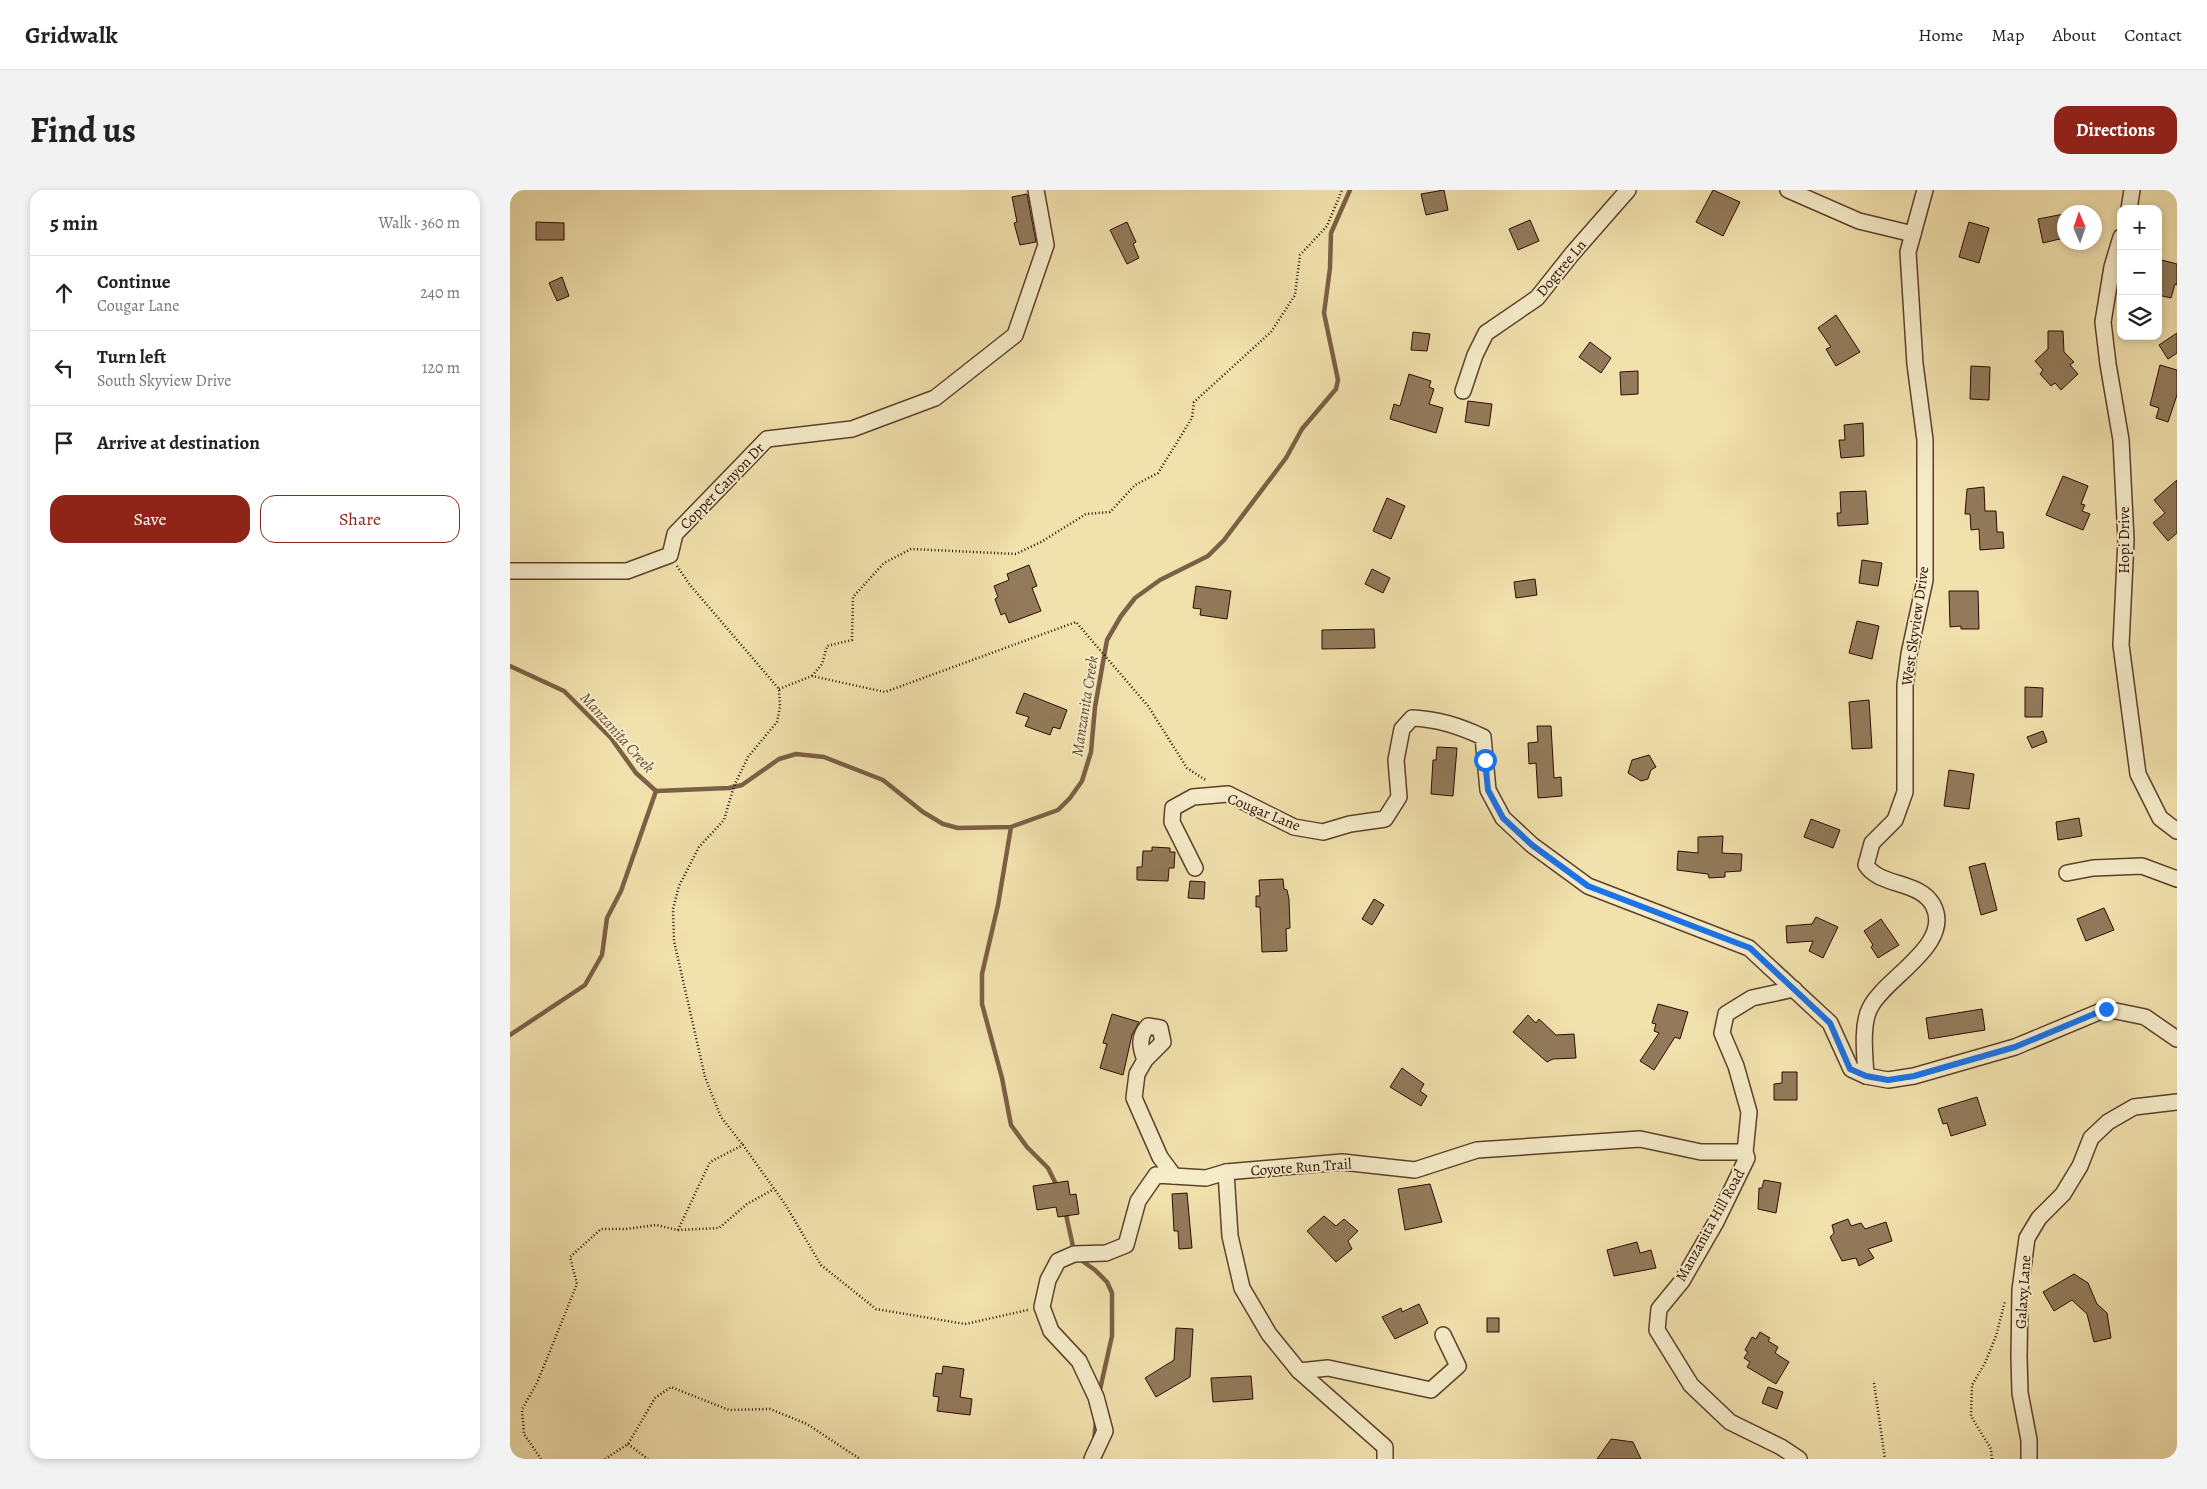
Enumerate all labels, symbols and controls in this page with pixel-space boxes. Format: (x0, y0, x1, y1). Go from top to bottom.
text: Gridwalk (25, 19, 118, 51)
text: Home (1918, 23, 1963, 47)
text: Map (1991, 23, 2024, 47)
text: About (2052, 23, 2096, 47)
text: Contact (2124, 23, 2182, 47)
text: Find us (30, 106, 136, 154)
button: Directions (2054, 106, 2177, 154)
north arrow (2057, 205, 2102, 250)
map controls (2117, 205, 2162, 340)
button: + (2117, 205, 2162, 250)
text: 5 min (50, 209, 98, 237)
text: Walk · 360 m (378, 212, 460, 234)
street label: Dogtree Ln (1531, 235, 1591, 301)
button: − (2117, 250, 2162, 295)
text: Continue (97, 269, 171, 295)
icon: ahead (50, 279, 78, 307)
text: 240 m (420, 282, 460, 304)
text: Cougar Lane (97, 295, 179, 317)
button: layers (2117, 295, 2162, 340)
text: Turn left (97, 344, 166, 370)
icon: left (50, 354, 78, 382)
text: 120 m (422, 357, 460, 379)
text: South Skyview Drive (97, 370, 231, 392)
icon: arrive (50, 429, 78, 457)
text: Arrive at destination (97, 430, 260, 456)
street label: Copper Canyon Dr (675, 438, 769, 534)
button: Save (50, 495, 250, 543)
button: Share (260, 495, 460, 543)
street label: Hopi Drive (2114, 506, 2134, 574)
street label: West Skyview Drive (1897, 565, 1933, 688)
water label: Manzanita Creek (1066, 654, 1104, 758)
water label: Manzanita Creek (575, 688, 659, 778)
route start (1474, 749, 1497, 772)
street label: Cougar Lane (1224, 788, 1304, 836)
route end (2095, 998, 2118, 1021)
street label: Coyote Run Trail (1250, 1153, 1352, 1181)
street label: Manzanita Hill Road (1671, 1164, 1750, 1285)
street label: Galaxy Lane (2010, 1254, 2036, 1330)

